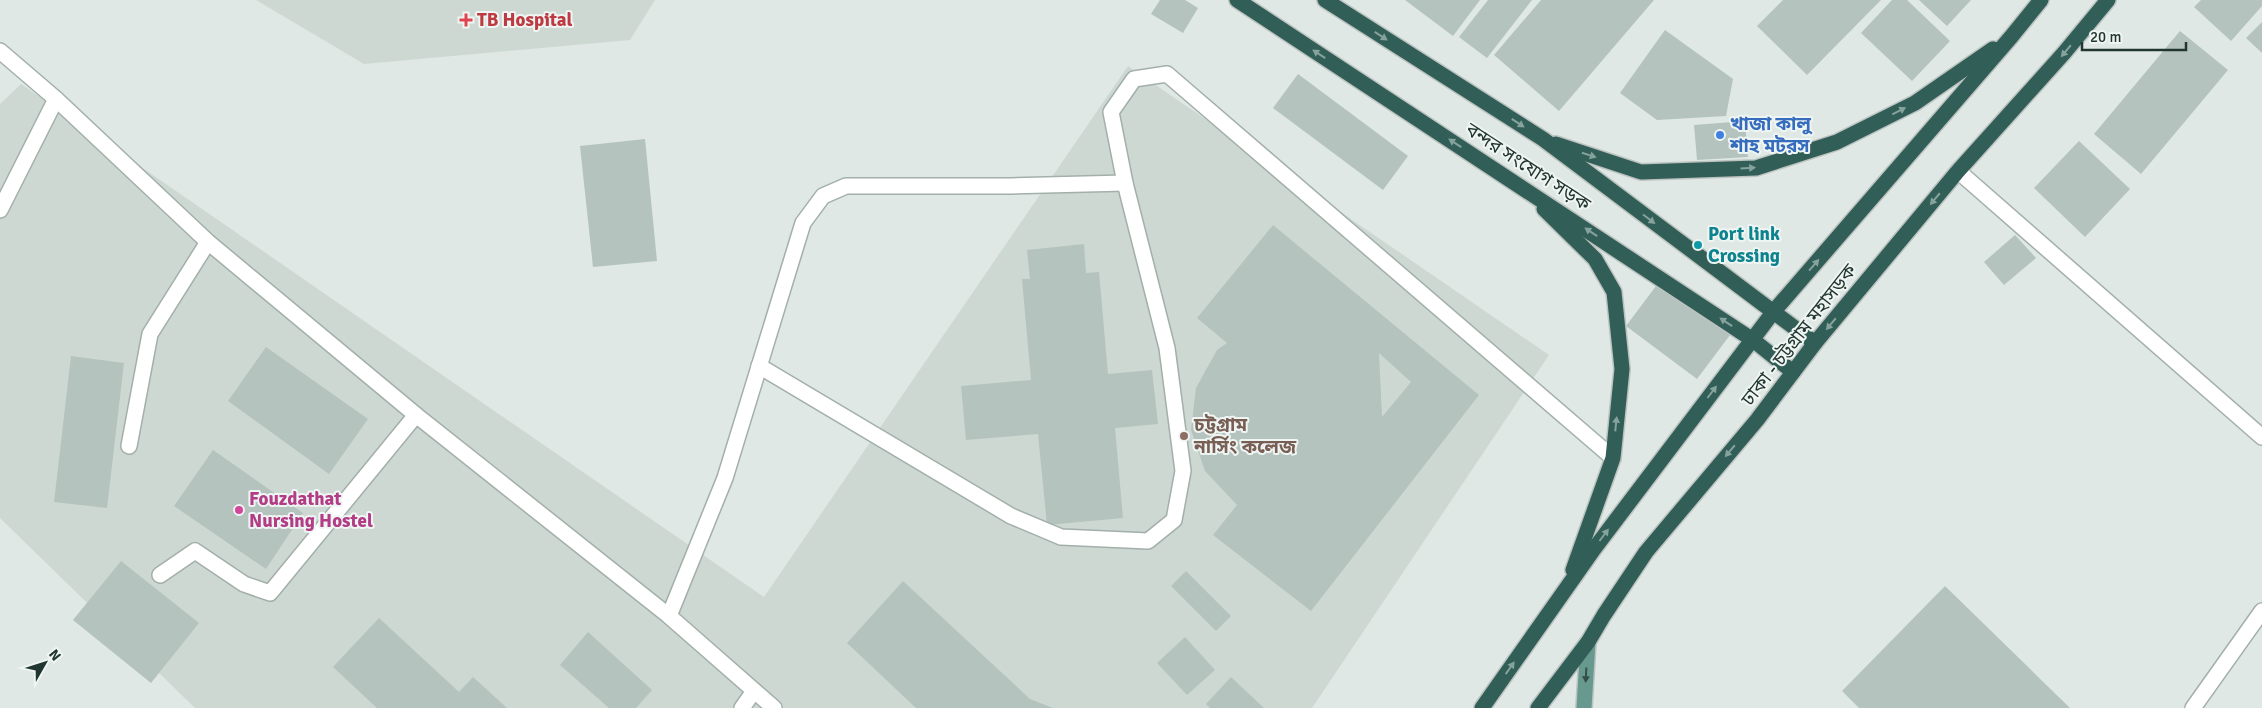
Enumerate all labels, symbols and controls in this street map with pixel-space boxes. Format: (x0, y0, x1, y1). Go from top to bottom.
place label: TB Hospital (477, 8, 573, 32)
marker: TB Hospital (459, 13, 473, 27)
scale bar (2082, 20, 2186, 52)
text: 20 m (2090, 28, 2121, 46)
one-way arrow (1374, 31, 1388, 40)
one-way arrow (2060, 44, 2071, 57)
one-way arrow (1312, 49, 1326, 59)
one-way arrow (1892, 107, 1907, 115)
place label: খাজা কালু শাহ মটরস (1729, 112, 1813, 158)
street label: বন্দর সংযোগ সড়ক (1460, 117, 1596, 217)
one-way arrow (1511, 119, 1524, 128)
marker: খাজা কালু শাহ মটরস (1714, 129, 1726, 141)
one-way arrow (1448, 138, 1462, 148)
one-way arrow (1582, 151, 1597, 159)
one-way arrow (1741, 164, 1757, 172)
one-way arrow (1930, 193, 1941, 205)
one-way arrow (1642, 213, 1655, 224)
place label: Port link Crossing (1708, 222, 1780, 268)
one-way arrow (1584, 227, 1597, 237)
marker: Port link Crossing (1692, 239, 1704, 251)
street label: ঢাকা - চট্টগ্রাম মহাসড়ক (1736, 259, 1862, 411)
one-way arrow (1808, 259, 1820, 271)
one-way arrow (1719, 317, 1733, 327)
one-way arrow (1826, 317, 1837, 330)
one-way arrow (1707, 386, 1718, 399)
place label: চট্টগ্রাম নার্সিং কলেজ (1193, 413, 1297, 459)
one-way arrow (1612, 416, 1620, 432)
marker: চট্টগ্রাম নার্সিং কলেজ (1178, 430, 1190, 442)
one-way arrow (1725, 445, 1736, 458)
place label: Fouzdathat Nursing Hostel (249, 487, 373, 533)
marker: Fouzdathat Nursing Hostel (233, 504, 245, 516)
one-way arrow (1599, 528, 1609, 542)
north arrow (20, 638, 70, 688)
text: N (45, 646, 64, 664)
one-way arrow (1505, 661, 1515, 675)
one-way arrow (1582, 667, 1590, 683)

